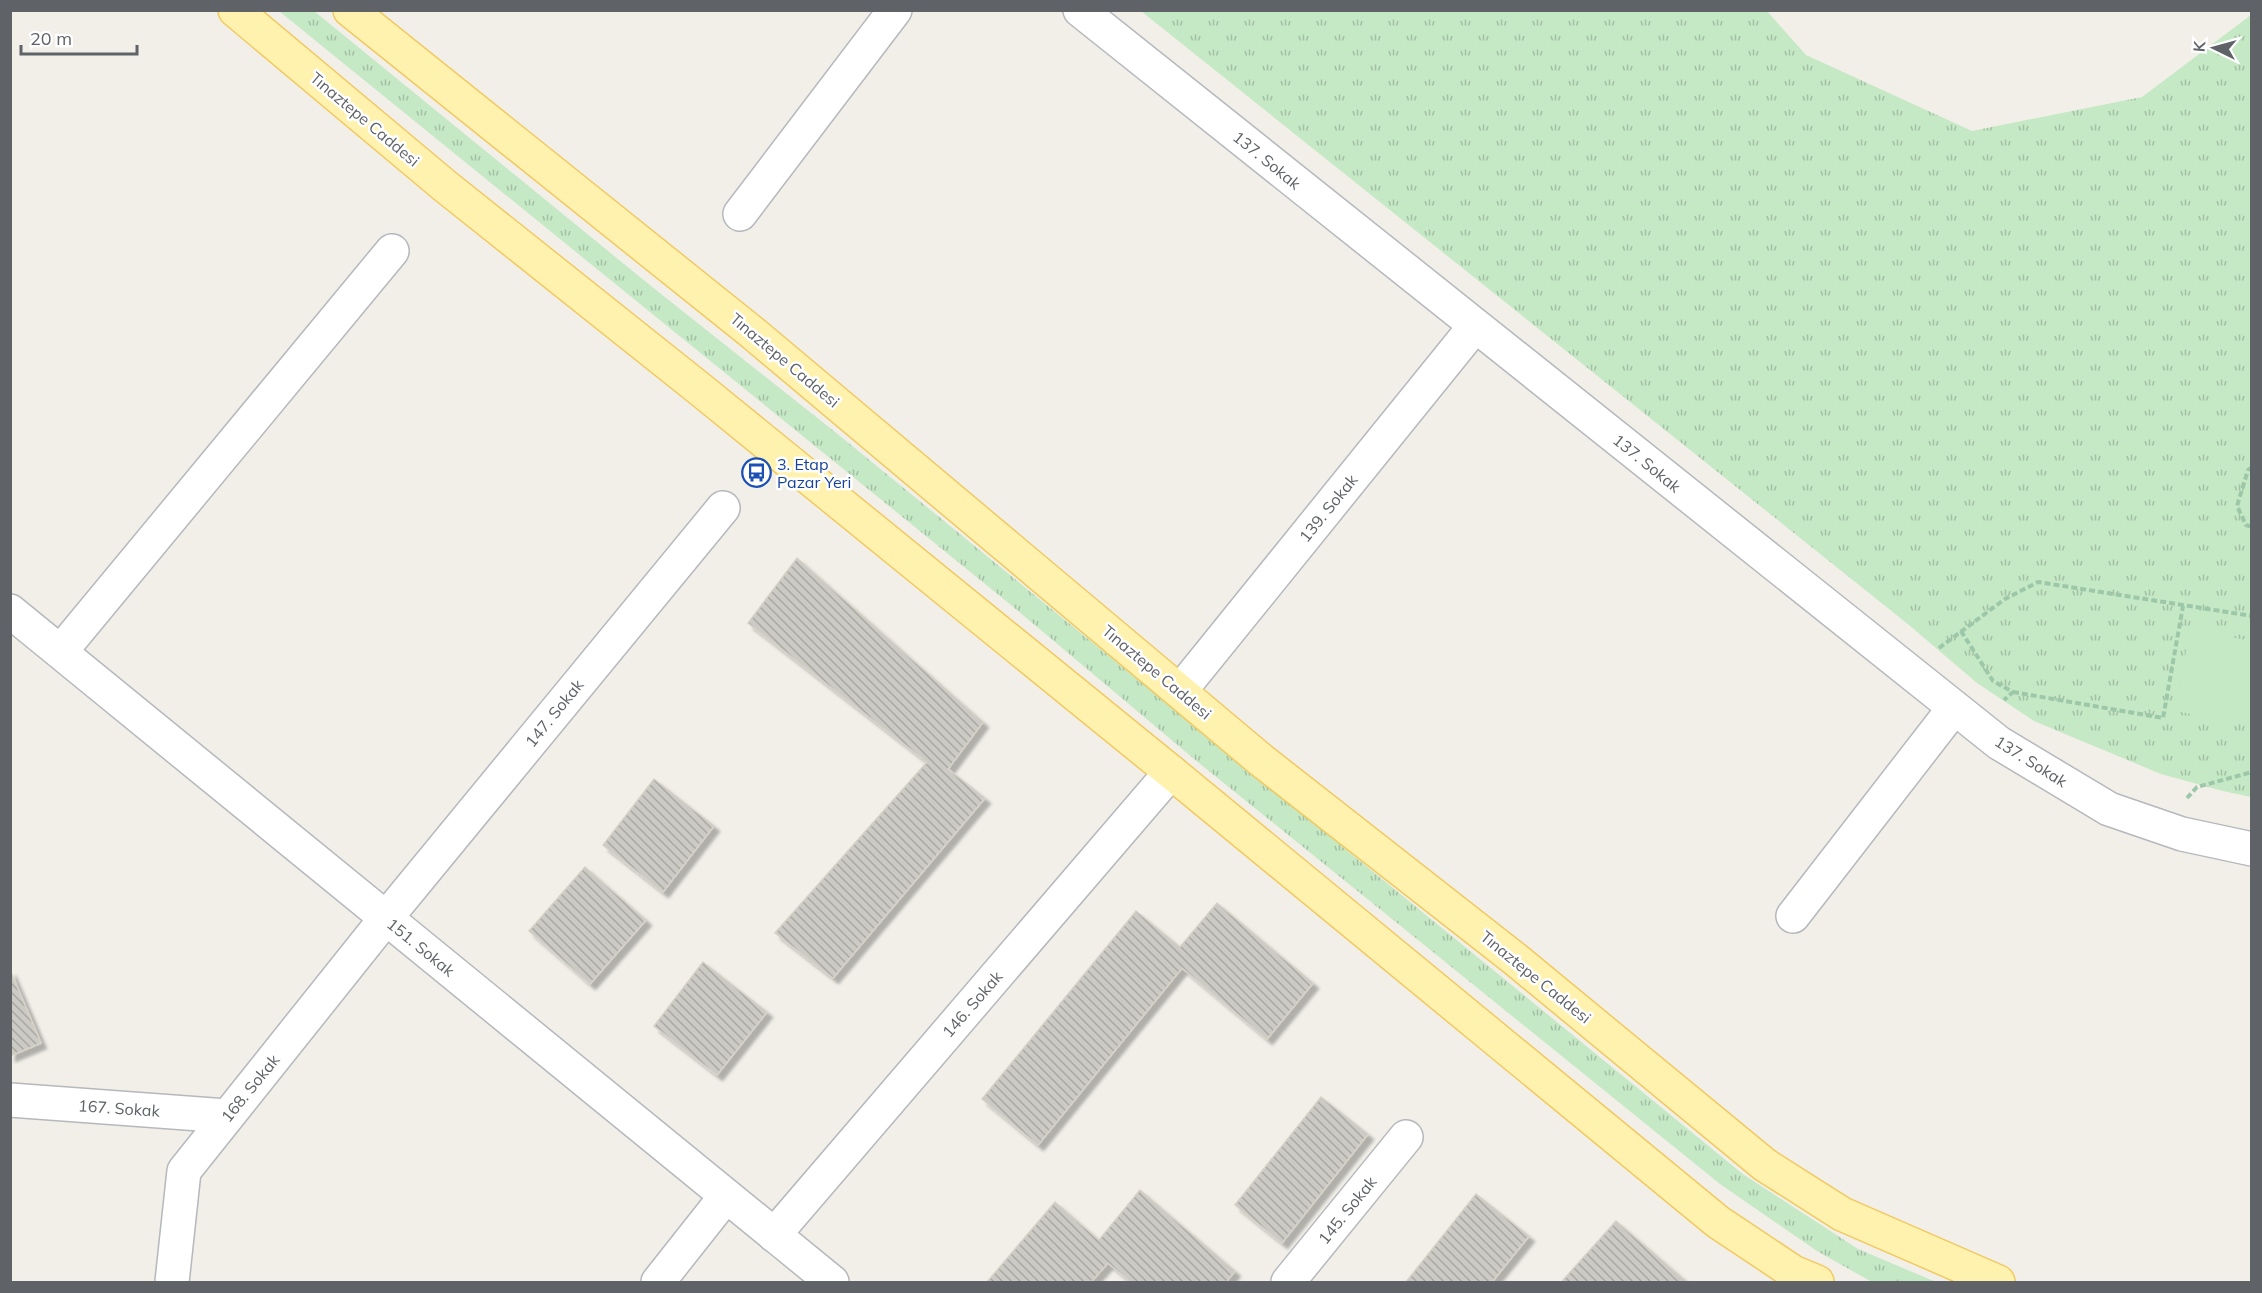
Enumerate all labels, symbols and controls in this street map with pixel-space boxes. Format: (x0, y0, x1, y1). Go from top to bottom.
scale bar (21, 18, 136, 56)
north arrow (2184, 18, 2244, 78)
text: 20 m (30, 27, 72, 50)
text: K (2189, 39, 2210, 53)
street label: Tınaztepe Caddesi (306, 68, 424, 170)
street label: 137. Sokak (1229, 127, 1306, 194)
street label: Tınaztepe Caddesi (726, 309, 844, 411)
street label: 137. Sokak (1609, 430, 1686, 497)
place label: 3. Etap Pazar Yeri (777, 454, 851, 492)
bus stop icon: 3. Etap Pazar Yeri (740, 457, 772, 489)
street label: 139. Sokak (1295, 469, 1362, 546)
street label: Tınaztepe Caddesi (1098, 621, 1216, 723)
street label: 147. Sokak (521, 674, 588, 751)
street label: 137. Sokak (1991, 731, 2072, 792)
street label: 151. Sokak (383, 914, 460, 981)
street label: Tınaztepe Caddesi (1477, 926, 1595, 1028)
street label: 146. Sokak (938, 966, 1007, 1041)
street label: 168. Sokak (217, 1049, 284, 1126)
street label: 167. Sokak (78, 1095, 161, 1121)
street label: 145. Sokak (1314, 1171, 1381, 1248)

